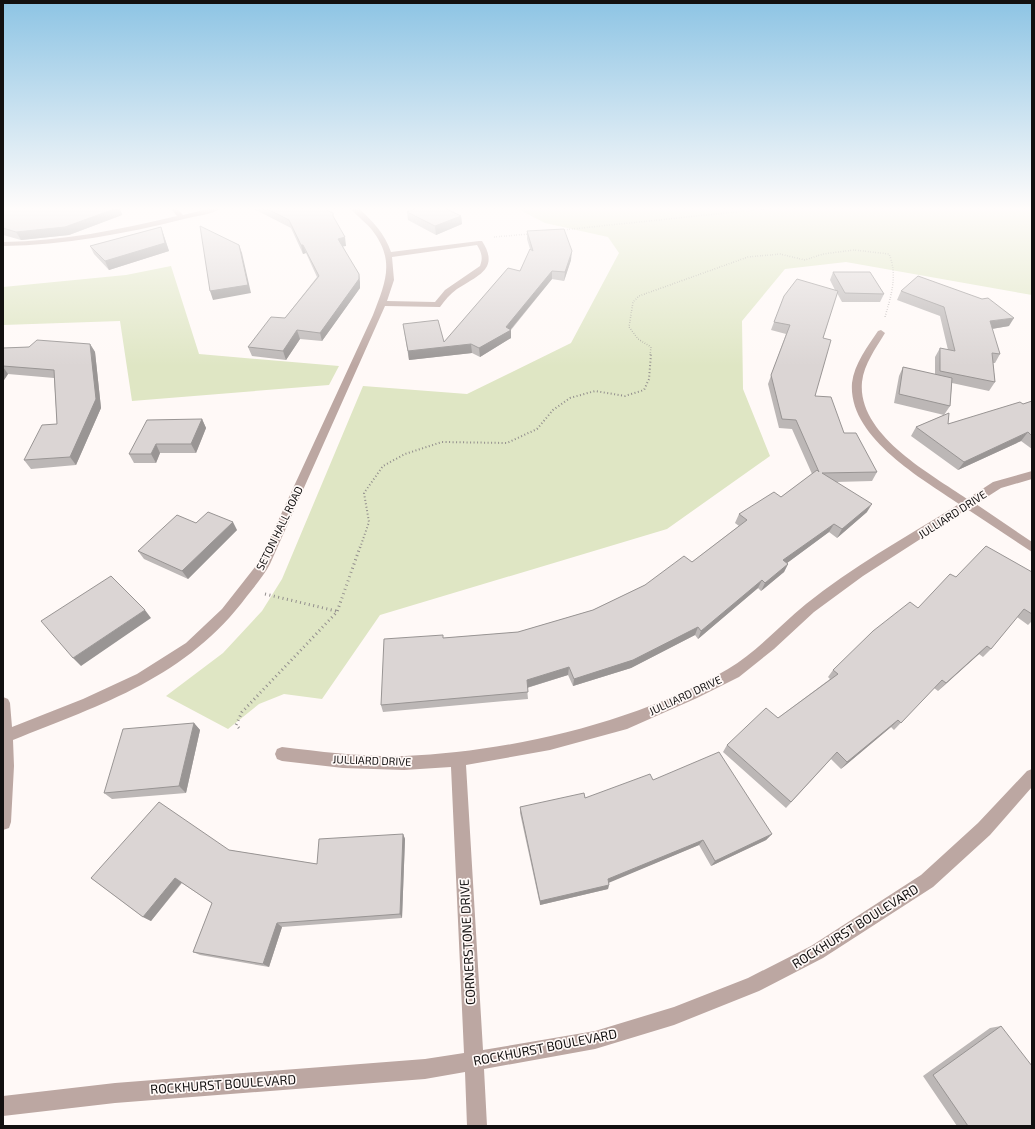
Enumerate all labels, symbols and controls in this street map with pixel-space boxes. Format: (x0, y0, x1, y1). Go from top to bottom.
street label: SETON HALL ROAD (253, 484, 305, 572)
street label: JULLIARD DRIVE (916, 487, 988, 541)
street label: JULLIARD DRIVE (647, 673, 723, 717)
street label: JULLIARD DRIVE (333, 752, 411, 768)
street label: CORNERSTONE DRIVE (456, 878, 478, 1006)
street label: ROCKHURST BOULEVARD (789, 880, 921, 972)
street label: ROCKHURST BOULEVARD (472, 1025, 618, 1069)
street label: ROCKHURST BOULEVARD (150, 1071, 296, 1097)

